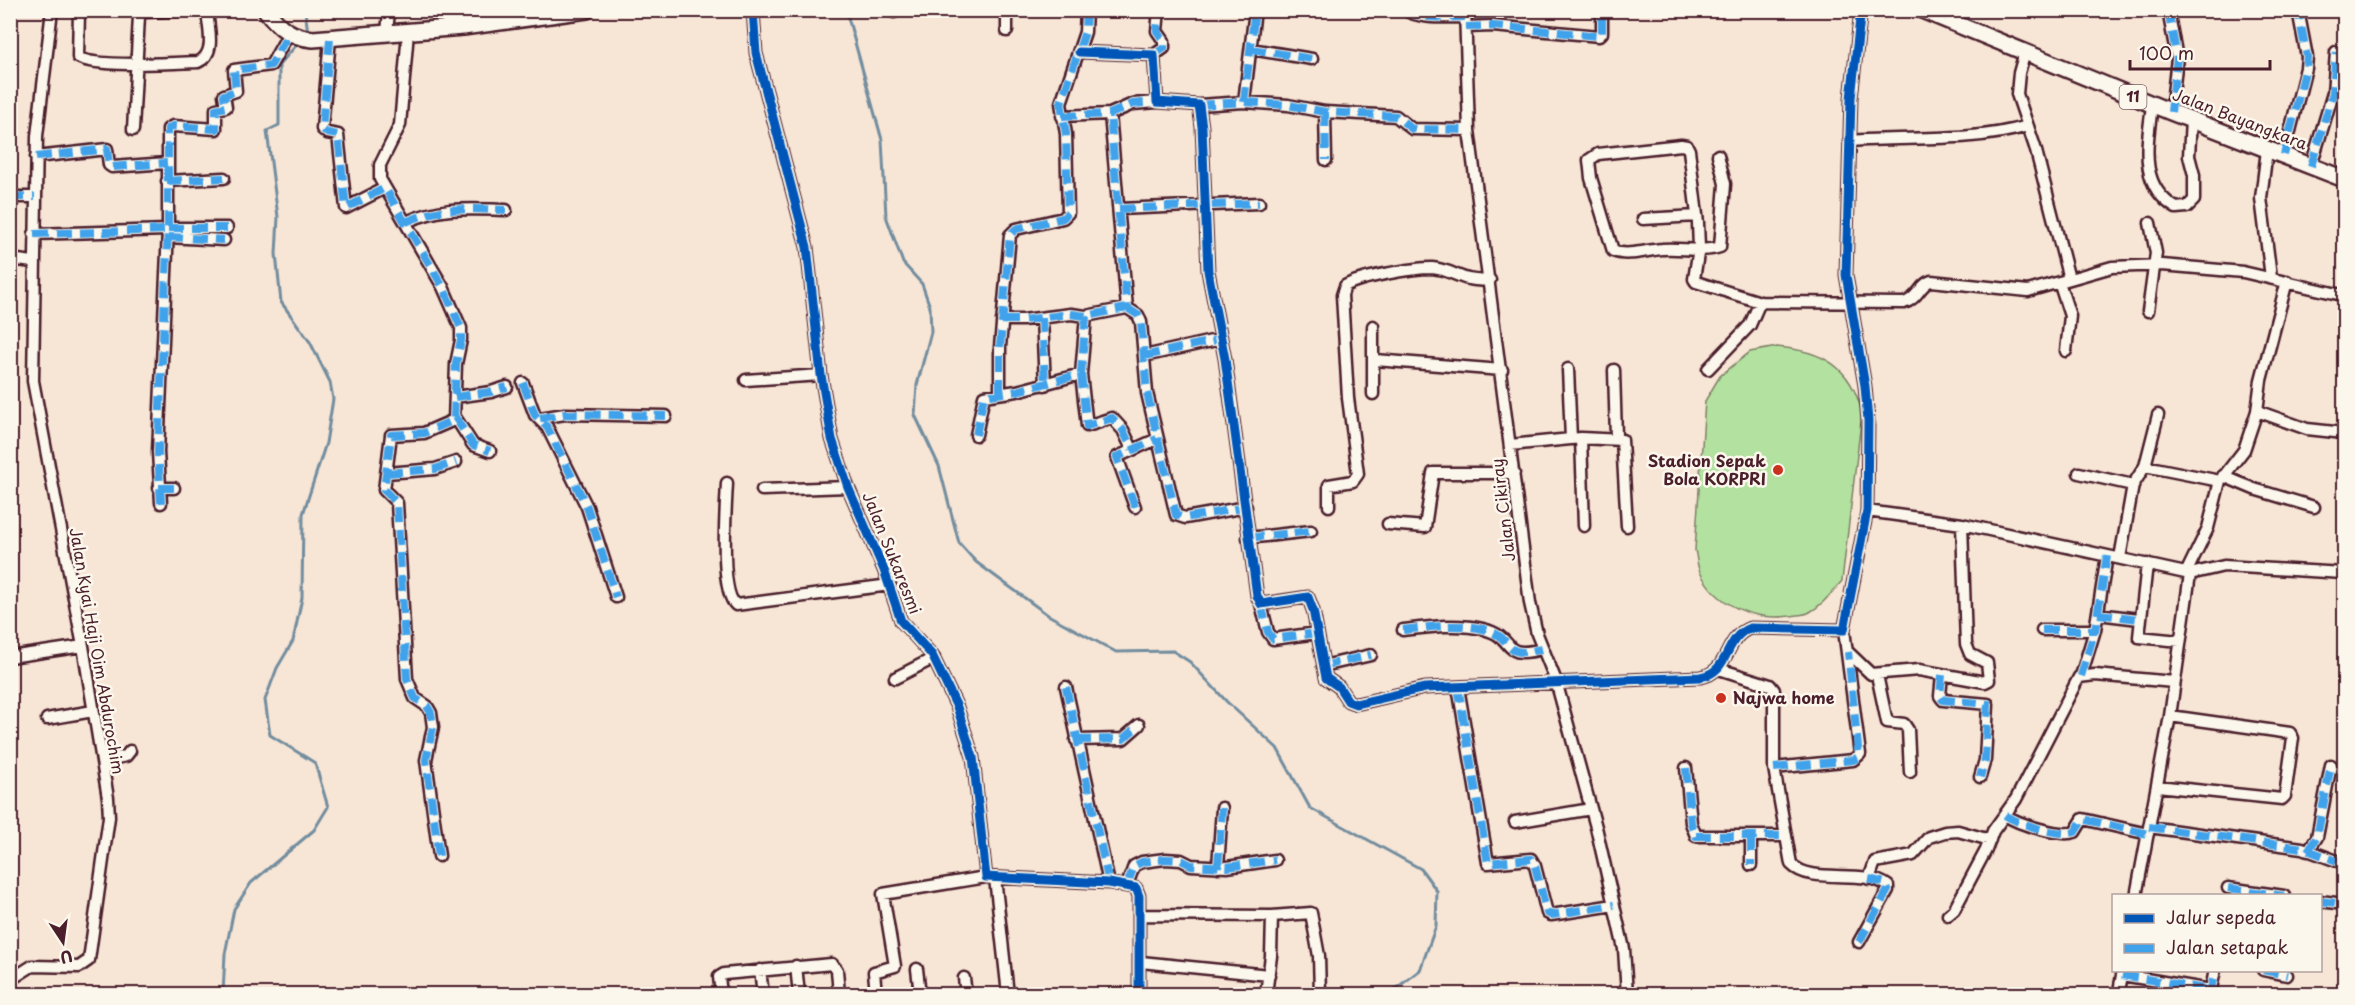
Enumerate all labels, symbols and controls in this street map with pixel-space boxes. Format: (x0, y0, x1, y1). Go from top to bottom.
scale bar (2130, 33, 2270, 71)
text: 100 m (2139, 39, 2194, 66)
street label: Jalan Bayangkara (2170, 81, 2311, 155)
road number: 11 (2120, 85, 2146, 109)
place label: Stadion Sepak Bola KORPRI (1648, 448, 1766, 490)
street label: Jalan Cikiray (1484, 457, 1520, 563)
marker: Stadion Sepak Bola KORPRI (1771, 463, 1785, 477)
street label: Jalan Sukaresmi (857, 488, 928, 617)
street label: Jalan Kyai Haji Oim Abdurochim (64, 526, 132, 776)
place label: Najwa home (1733, 685, 1835, 709)
marker: Najwa home (1714, 691, 1728, 705)
legend (2112, 894, 2322, 972)
text: Jalur sepeda (2166, 903, 2276, 930)
north arrow (33, 912, 93, 972)
text: Jalan setapak (2166, 933, 2288, 960)
text: U (58, 945, 75, 971)

